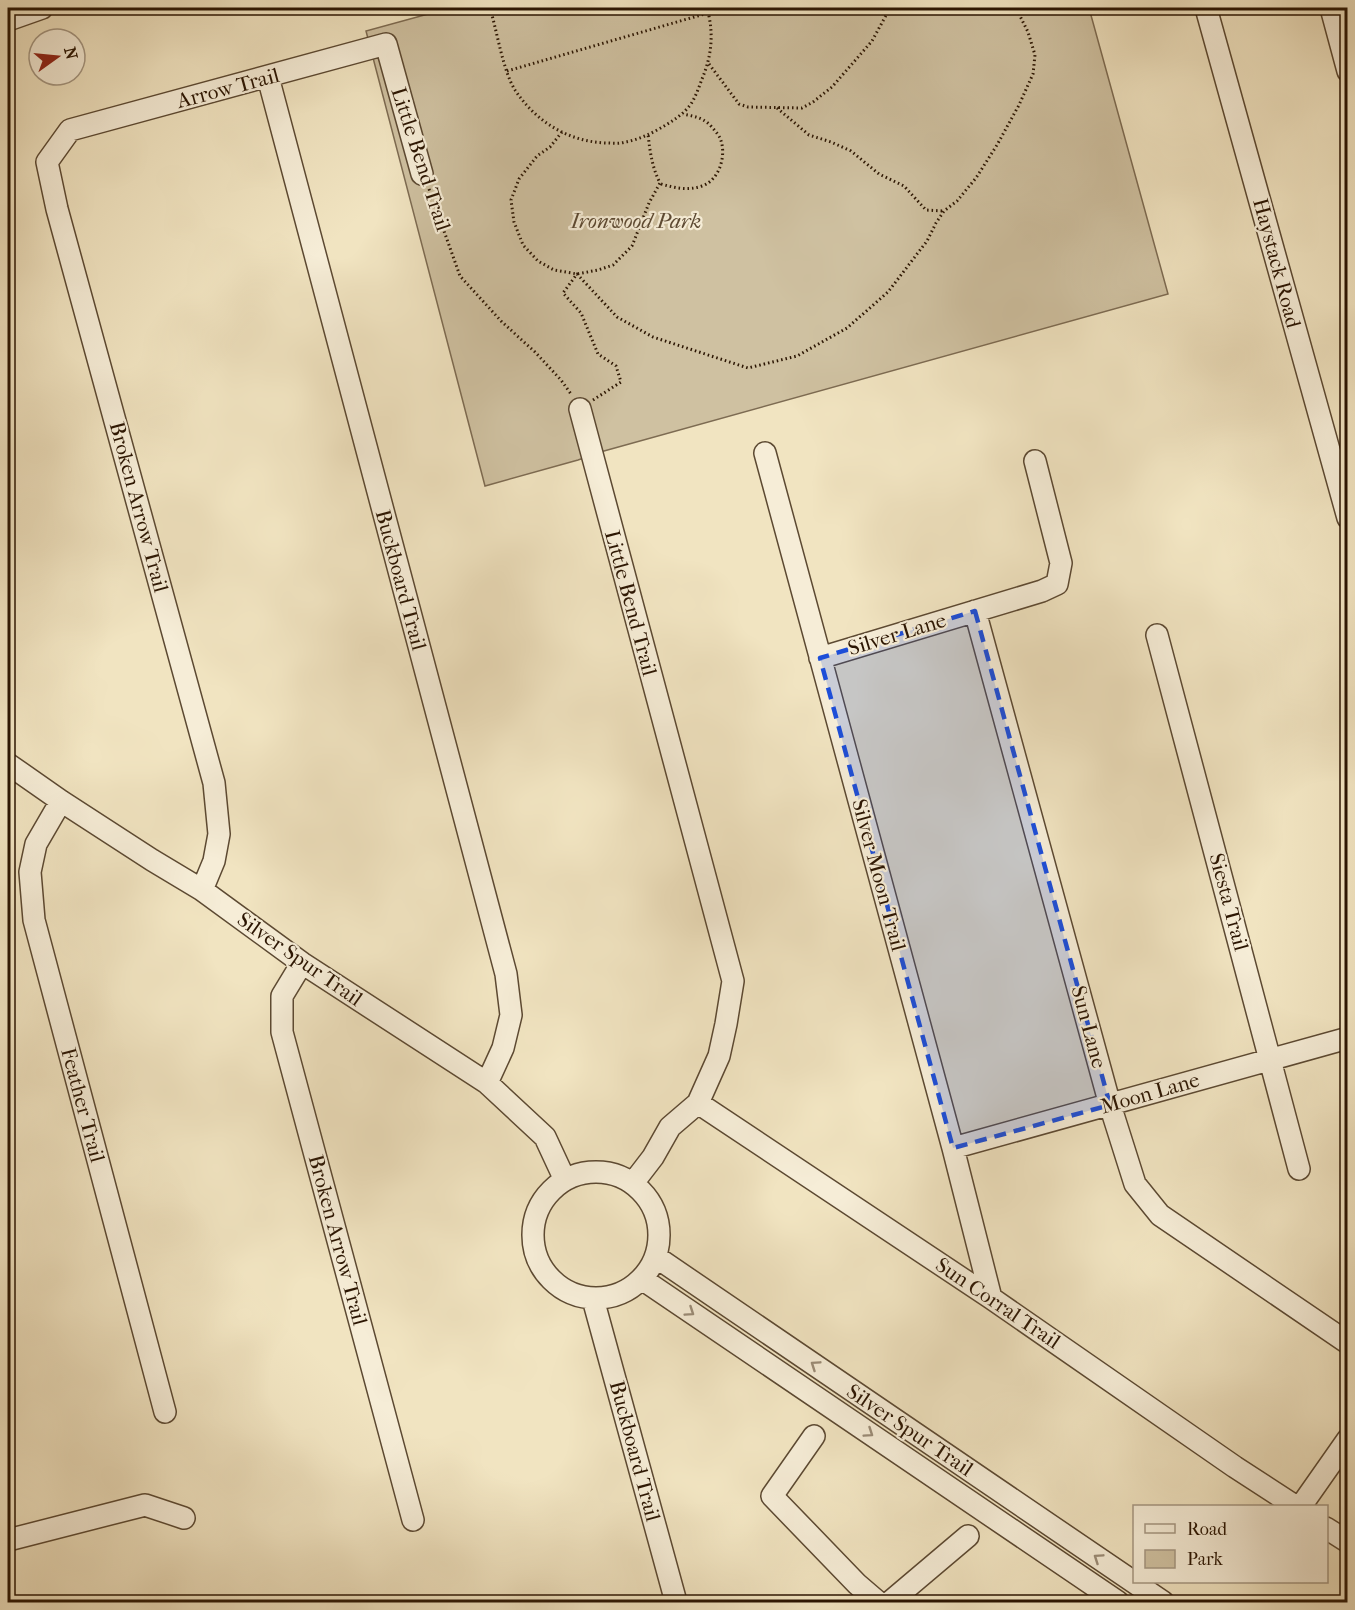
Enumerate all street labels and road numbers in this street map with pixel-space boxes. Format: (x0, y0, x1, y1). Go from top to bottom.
street label: Arrow Trail (173, 63, 282, 113)
street label: Little Bend Trail (386, 84, 456, 234)
street label: Haystack Road (1248, 195, 1306, 331)
street label: Broken Arrow Trail (105, 419, 173, 595)
street label: Buckboard Trail (371, 507, 431, 653)
street label: Little Bend Trail (600, 528, 662, 679)
street label: Silver Lane (845, 608, 949, 660)
street label: Silver Moon Trail (847, 796, 911, 954)
street label: Siesta Trail (1204, 851, 1254, 954)
street label: Silver Spur Trail (233, 907, 367, 1011)
street label: Sun Lane (1067, 983, 1111, 1071)
street label: Feather Trail (56, 1045, 110, 1165)
street label: Moon Lane (1098, 1067, 1202, 1119)
street label: Broken Arrow Trail (304, 1152, 372, 1328)
street label: Sun Corral Trail (931, 1252, 1065, 1354)
street label: Buckboard Trail (605, 1378, 665, 1524)
street label: Silver Spur Trail (842, 1379, 978, 1481)

